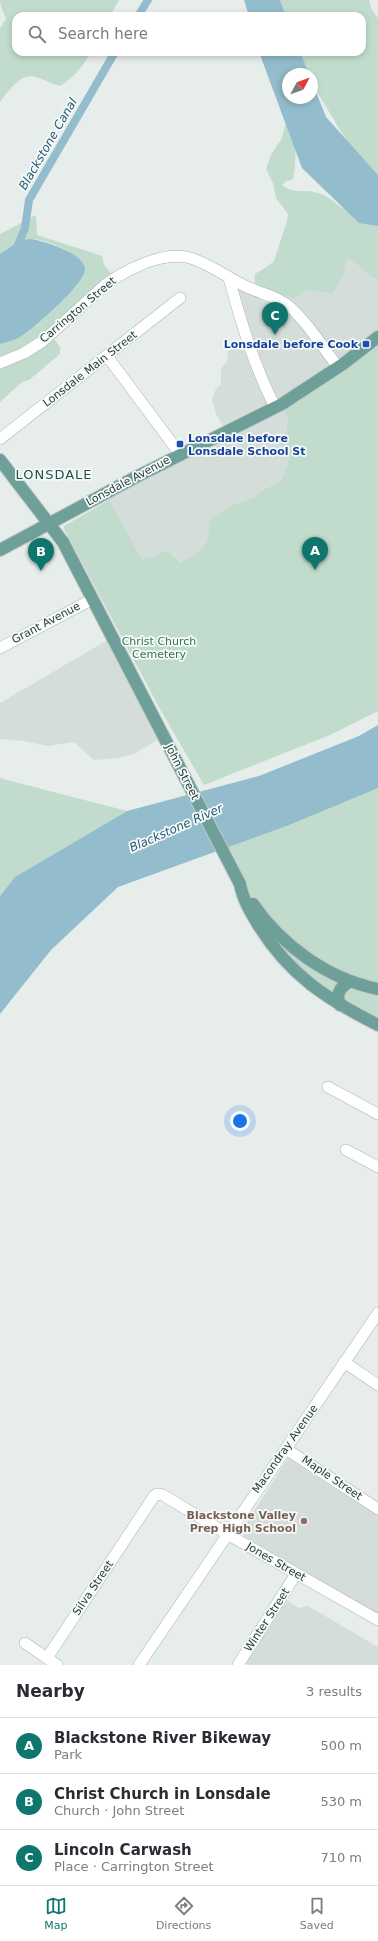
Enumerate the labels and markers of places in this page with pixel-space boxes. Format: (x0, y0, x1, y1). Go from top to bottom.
pin: C (262, 302, 288, 335)
place label: Lonsdale before Cook (224, 338, 359, 351)
marker: Lonsdale before Cook (361, 339, 371, 349)
place label: Lonsdale before Lonsdale School St (188, 432, 305, 458)
marker: Lonsdale before Lonsdale School St (175, 439, 185, 449)
pin: A (302, 537, 328, 570)
pin: B (28, 538, 54, 571)
place label: Blackstone Valley Prep High School (187, 1509, 296, 1535)
marker: Blackstone Valley Prep High School (299, 1516, 309, 1526)

